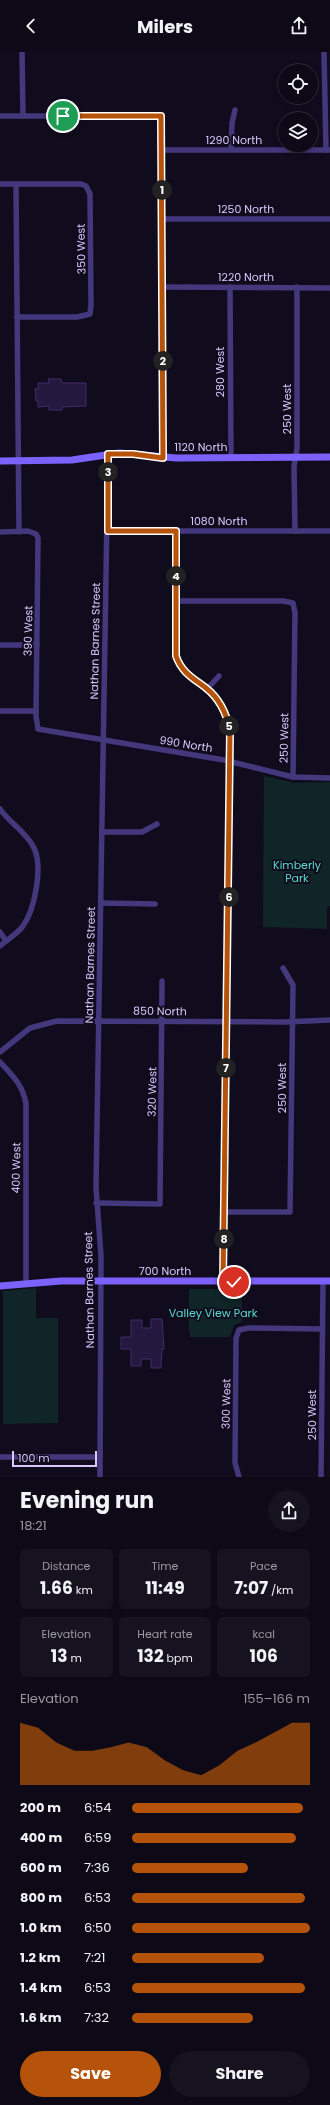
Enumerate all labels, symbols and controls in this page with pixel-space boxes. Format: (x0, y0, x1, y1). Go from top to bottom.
text: Milers (137, 14, 193, 39)
icon: back (20, 15, 42, 37)
icon: share (288, 15, 310, 37)
map controls (278, 64, 318, 152)
button: locate (278, 64, 318, 104)
pin (46, 99, 80, 133)
icon: arrive (52, 105, 74, 127)
button: layers (278, 112, 318, 152)
street label: 1290 North (206, 132, 262, 148)
pin: 1 (152, 180, 172, 200)
text: 1 (160, 182, 164, 198)
street label: 1250 North (218, 201, 274, 217)
street label: 350 West (73, 224, 89, 274)
street label: 1220 North (218, 269, 274, 285)
street label: 280 West (212, 347, 228, 397)
pin: 2 (153, 351, 173, 371)
text: 2 (160, 353, 166, 369)
street label: 250 West (279, 384, 295, 434)
street label: 1120 North (174, 439, 228, 455)
pin: 3 (98, 462, 118, 482)
text: 3 (105, 464, 111, 480)
street label: 1080 North (190, 513, 248, 529)
pin: 4 (166, 566, 186, 586)
text: 4 (172, 568, 180, 584)
street label: Nathan Barnes Street (86, 583, 104, 699)
street label: 390 West (20, 606, 36, 656)
street label: 250 West (276, 713, 292, 763)
pin: 5 (219, 716, 239, 736)
text: 5 (225, 718, 233, 734)
street label: 990 North (158, 732, 214, 756)
park label: Kimberly Park (273, 857, 322, 886)
pin: 6 (219, 887, 239, 907)
text: 6 (225, 889, 233, 905)
street label: Nathan Barnes Street (81, 907, 99, 1023)
street label: 850 North (133, 1003, 187, 1019)
pin: 7 (216, 1058, 236, 1078)
text: 7 (223, 1060, 229, 1076)
street label: 250 West (274, 1063, 290, 1113)
street label: 320 West (144, 1067, 160, 1117)
street label: 400 West (8, 1142, 24, 1194)
pin: 8 (214, 1229, 234, 1249)
text: 8 (220, 1231, 228, 1247)
street label: Nathan Barnes Street (80, 1232, 98, 1348)
street label: 700 North (139, 1263, 191, 1279)
pin (217, 1265, 251, 1299)
icon: check (223, 1271, 245, 1293)
park label: Valley View Park (169, 1305, 258, 1321)
street label: 300 West (218, 1379, 234, 1429)
street label: 250 West (304, 1390, 320, 1440)
scale bar (12, 1449, 97, 1468)
text: 100 m (18, 1450, 50, 1466)
text: Evening run (20, 1485, 154, 1516)
button: share (268, 1490, 310, 1532)
text: 18:21 (20, 1516, 47, 1535)
text: Distance (42, 1558, 90, 1574)
text: Time (152, 1558, 178, 1574)
text: Pace (250, 1558, 277, 1574)
text: 1.66 (40, 1576, 73, 1600)
text: 11:49 (145, 1576, 185, 1600)
text: 7:07 (234, 1576, 268, 1600)
text: km (73, 1582, 93, 1598)
text: /km (268, 1582, 293, 1598)
text: Elevation (42, 1626, 91, 1642)
text: Heart rate (137, 1626, 193, 1642)
text: kcal (252, 1626, 275, 1642)
text: 13 (51, 1644, 68, 1668)
text: 132 (137, 1644, 164, 1668)
text: 106 (250, 1644, 278, 1668)
text: m (68, 1650, 82, 1666)
text: bpm (164, 1650, 193, 1666)
text: Elevation (20, 1689, 79, 1708)
text: 155–166 m (243, 1689, 310, 1708)
text: 200 m (20, 1798, 61, 1817)
text: 6:54 (84, 1798, 111, 1817)
text: 400 m (20, 1828, 62, 1847)
text: 6:59 (84, 1828, 111, 1847)
text: 600 m (20, 1858, 62, 1877)
text: 7:36 (84, 1858, 110, 1877)
text: 800 m (20, 1888, 62, 1907)
text: 6:53 (84, 1888, 111, 1907)
text: 1.0 km (20, 1918, 62, 1937)
text: 6:50 (84, 1918, 111, 1937)
text: 1.2 km (20, 1948, 61, 1967)
text: 7:21 (84, 1948, 106, 1967)
text: 1.4 km (20, 1978, 62, 1997)
text: 6:53 (84, 1978, 111, 1997)
text: 1.6 km (20, 2008, 61, 2027)
text: 7:32 (84, 2008, 109, 2027)
button: Save (20, 2051, 161, 2097)
button: Share (169, 2051, 310, 2097)

